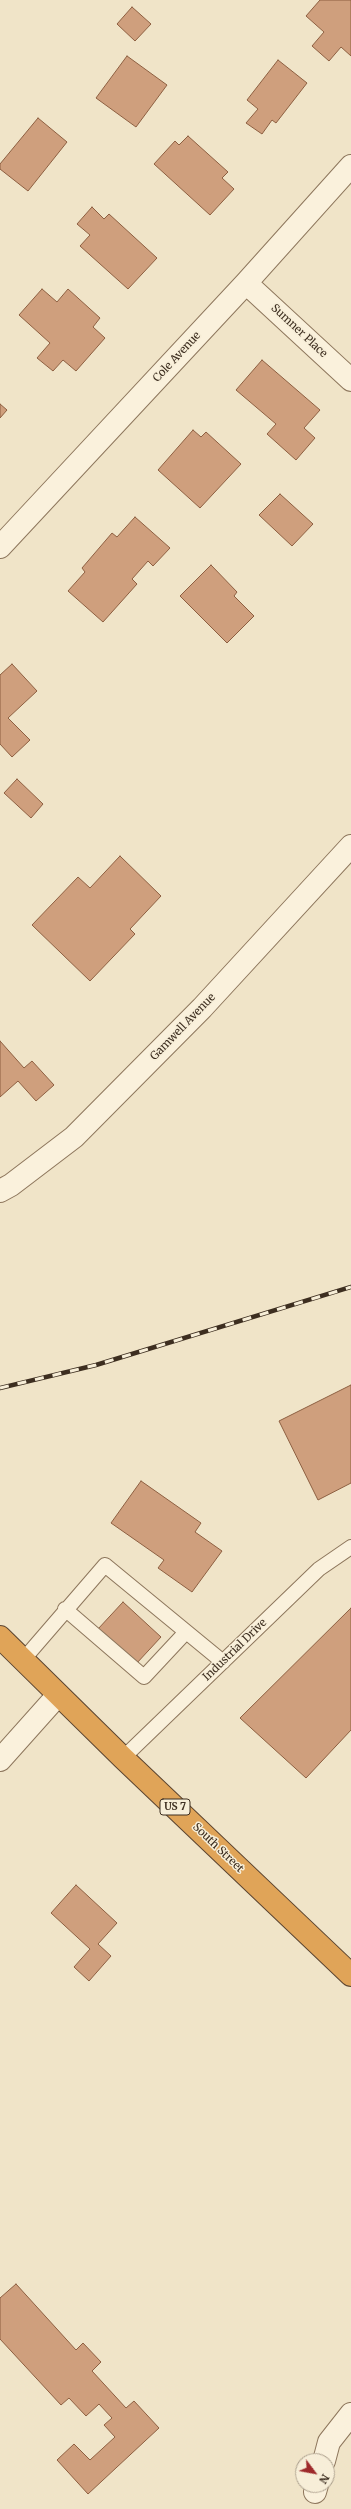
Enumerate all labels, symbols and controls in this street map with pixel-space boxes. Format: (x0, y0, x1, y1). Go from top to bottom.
street label: Sumner Place (268, 302, 330, 360)
street label: Cole Avenue (150, 329, 204, 385)
street label: Gamwell Avenue (148, 991, 218, 1063)
street label: Industrial Drive (200, 1616, 270, 1684)
road number: US 7 (160, 1799, 190, 1815)
street label: South Street (190, 1821, 246, 1875)
north arrow (295, 2453, 335, 2493)
text: N (316, 2471, 333, 2486)

